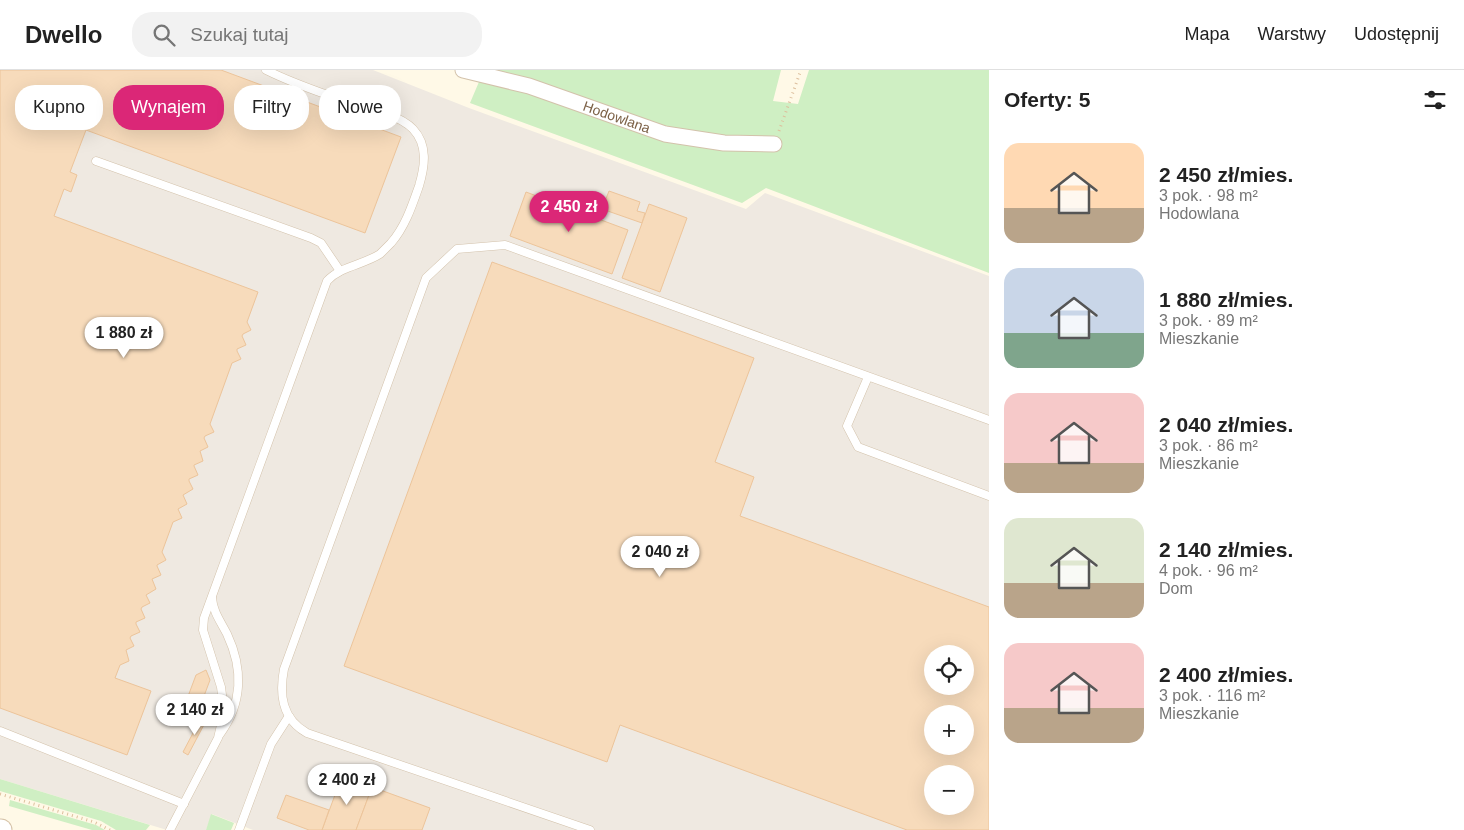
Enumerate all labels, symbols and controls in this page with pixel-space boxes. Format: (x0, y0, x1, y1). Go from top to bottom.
search box (132, 12, 482, 57)
text: Dwello (25, 21, 102, 48)
icon: search (150, 21, 178, 49)
text: Szukaj tutaj (190, 24, 289, 45)
text: Mapa (1185, 24, 1230, 44)
text: Warstwy (1258, 24, 1326, 44)
text: Udostępnij (1354, 24, 1439, 44)
chip: Kupno (15, 85, 103, 130)
chip: Wynajem (113, 85, 224, 130)
chip: Filtry (234, 85, 309, 130)
chip: Nowe (319, 85, 401, 130)
icon: filters (1421, 86, 1449, 114)
text: Oferty: 5 (1004, 88, 1090, 111)
street label: Hodowlana (581, 98, 653, 136)
icon: home (1044, 163, 1104, 223)
text: 2 450 zł/mies. (1159, 163, 1293, 186)
text: 3 pok. · 98 m² (1159, 187, 1258, 204)
pin: 2 450 zł (517, 190, 621, 233)
text: 2 450 zł (541, 198, 597, 215)
text: Hodowlana (1159, 205, 1239, 222)
icon: home (1044, 288, 1104, 348)
text: 1 880 zł/mies. (1159, 288, 1293, 311)
text: 3 pok. · 89 m² (1159, 312, 1258, 329)
pin: 1 880 zł (72, 316, 176, 359)
text: 1 880 zł (96, 324, 152, 341)
text: Mieszkanie (1159, 330, 1239, 347)
icon: home (1044, 413, 1104, 473)
text: 2 040 zł/mies. (1159, 413, 1293, 436)
text: 3 pok. · 86 m² (1159, 437, 1258, 454)
text: Mieszkanie (1159, 455, 1239, 472)
pin: 2 040 zł (608, 536, 712, 578)
icon: home (1044, 538, 1104, 598)
text: 2 140 zł/mies. (1159, 538, 1293, 561)
text: 2 040 zł (632, 543, 688, 560)
text: 4 pok. · 96 m² (1159, 562, 1258, 579)
text: Dom (1159, 580, 1193, 597)
map controls (924, 645, 974, 815)
button: locate (924, 645, 974, 695)
icon: home (1044, 663, 1104, 723)
text: 2 400 zł/mies. (1159, 663, 1293, 686)
text: 3 pok. · 116 m² (1159, 687, 1265, 704)
pin: 2 140 zł (143, 694, 247, 736)
text: 2 140 zł (167, 701, 223, 718)
button: + (924, 705, 974, 755)
text: Mieszkanie (1159, 705, 1239, 722)
pin: 2 400 zł (295, 764, 399, 806)
button: − (924, 765, 974, 815)
text: 2 400 zł (319, 771, 375, 788)

